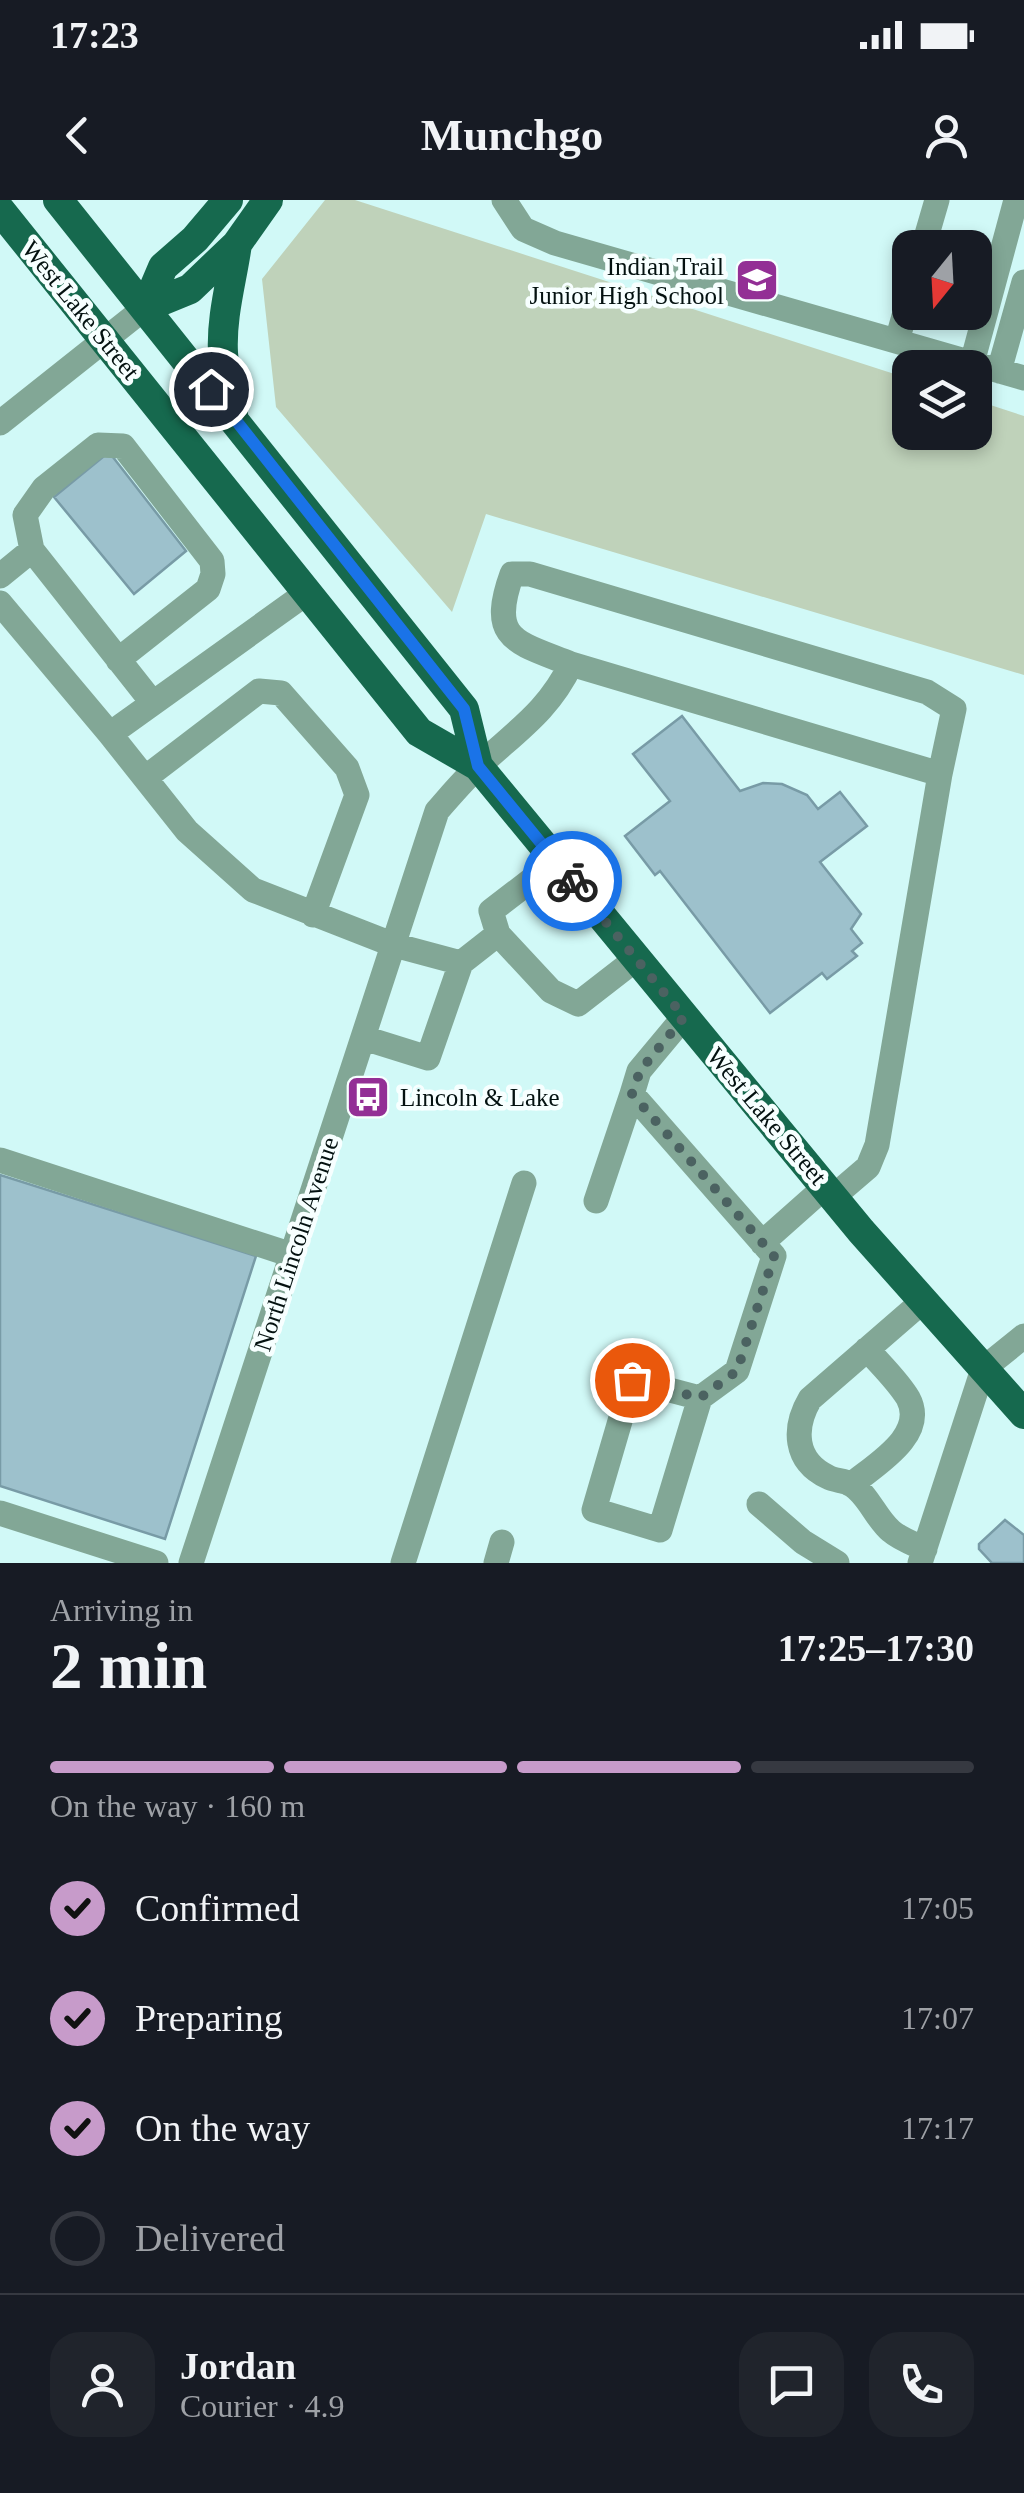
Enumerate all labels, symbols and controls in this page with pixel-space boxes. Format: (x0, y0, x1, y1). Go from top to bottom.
text: 17:23 (50, 14, 139, 56)
icon: back (50, 108, 105, 163)
icon: person (919, 108, 974, 163)
text: Munchgo (421, 110, 603, 160)
north arrow (892, 230, 992, 330)
map controls (892, 230, 992, 450)
street label: West Lake Street (17, 235, 145, 385)
place label: Indian Trail Junior High School (530, 253, 724, 309)
school or university icon: Indian Trail Junior High School (734, 257, 780, 303)
pin (169, 347, 254, 432)
button: layers (892, 350, 992, 450)
icon: home (184, 362, 239, 417)
courier (522, 831, 622, 931)
icon: bike (545, 854, 600, 909)
street label: West Lake Street (702, 1042, 832, 1190)
bus stop icon: Lincoln & Lake (345, 1074, 391, 1120)
place label: Lincoln & Lake (400, 1084, 560, 1111)
street label: North Lincoln Avenue (249, 1134, 343, 1354)
pin (590, 1338, 675, 1423)
icon: bag (605, 1353, 660, 1408)
text: Arriving in (50, 1592, 193, 1628)
text: 17:25–17:30 (778, 1627, 974, 1669)
text: 2 min (50, 1630, 207, 1702)
text: On the way · 160 m (50, 1788, 305, 1824)
icon: check (50, 1881, 105, 1936)
text: Confirmed (135, 1887, 300, 1929)
text: 17:05 (901, 1890, 974, 1926)
icon: check (50, 1991, 105, 2046)
text: Preparing (135, 1997, 283, 2039)
text: 17:07 (901, 2000, 974, 2036)
icon: check (50, 2101, 105, 2156)
text: On the way (135, 2107, 310, 2149)
text: 17:17 (901, 2110, 974, 2146)
text: Delivered (135, 2217, 285, 2259)
button: person (50, 2332, 155, 2437)
button: chat (739, 2332, 844, 2437)
button: phone (869, 2332, 974, 2437)
text: Jordan (180, 2345, 296, 2387)
text: Courier · 4.9 (180, 2388, 344, 2424)

